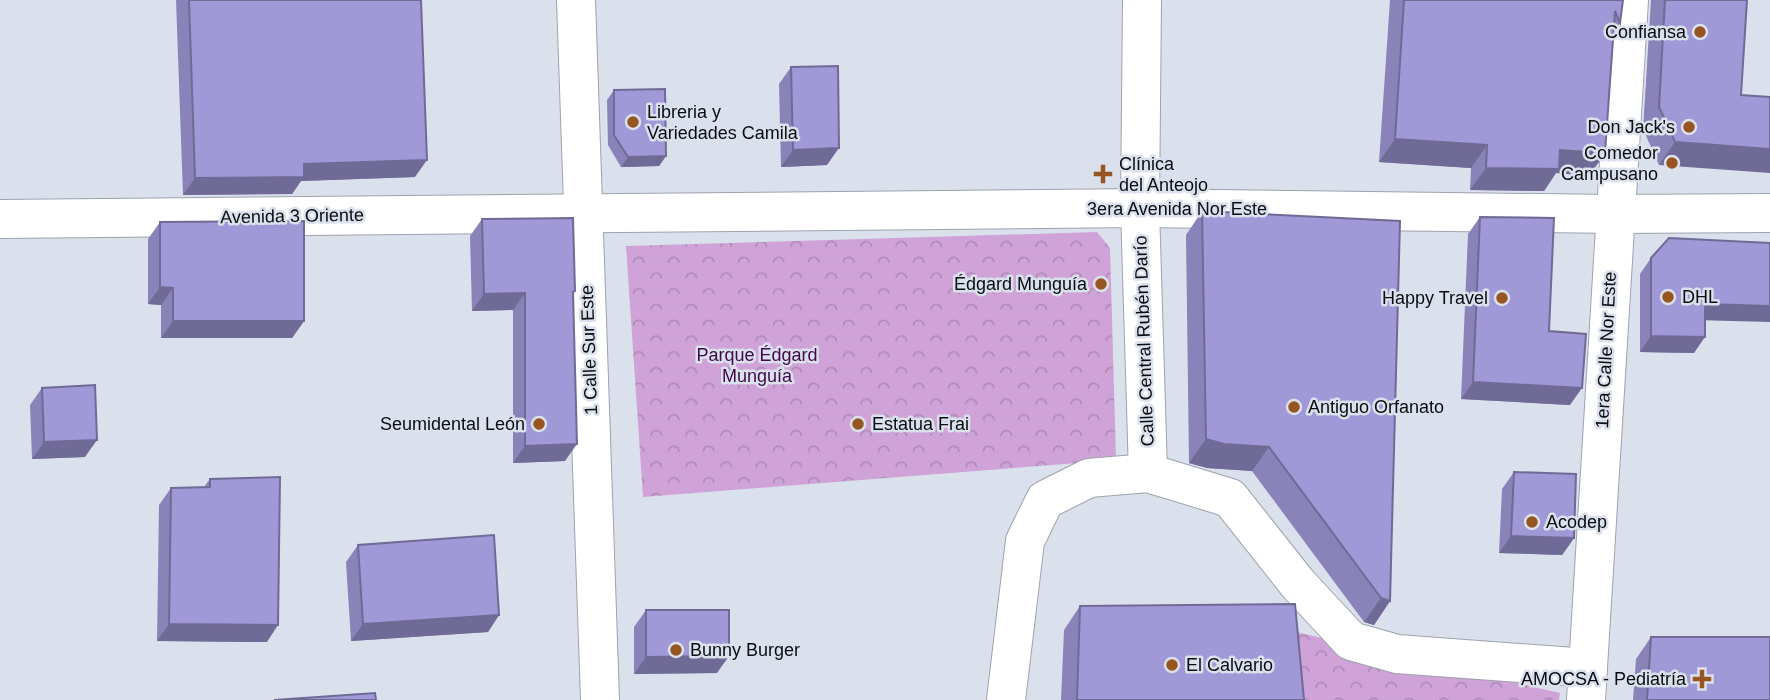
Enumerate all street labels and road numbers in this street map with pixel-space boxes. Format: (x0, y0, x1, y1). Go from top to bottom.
street label: 3era Avenida Nor Este (1087, 199, 1267, 219)
street label: Avenida 3 Oriente (220, 205, 364, 227)
street label: Calle Central Rubén Darío (1130, 235, 1158, 447)
street label: 1era Calle Nor Este (1592, 271, 1620, 429)
street label: 1 Calle Sur Este (577, 285, 601, 415)

